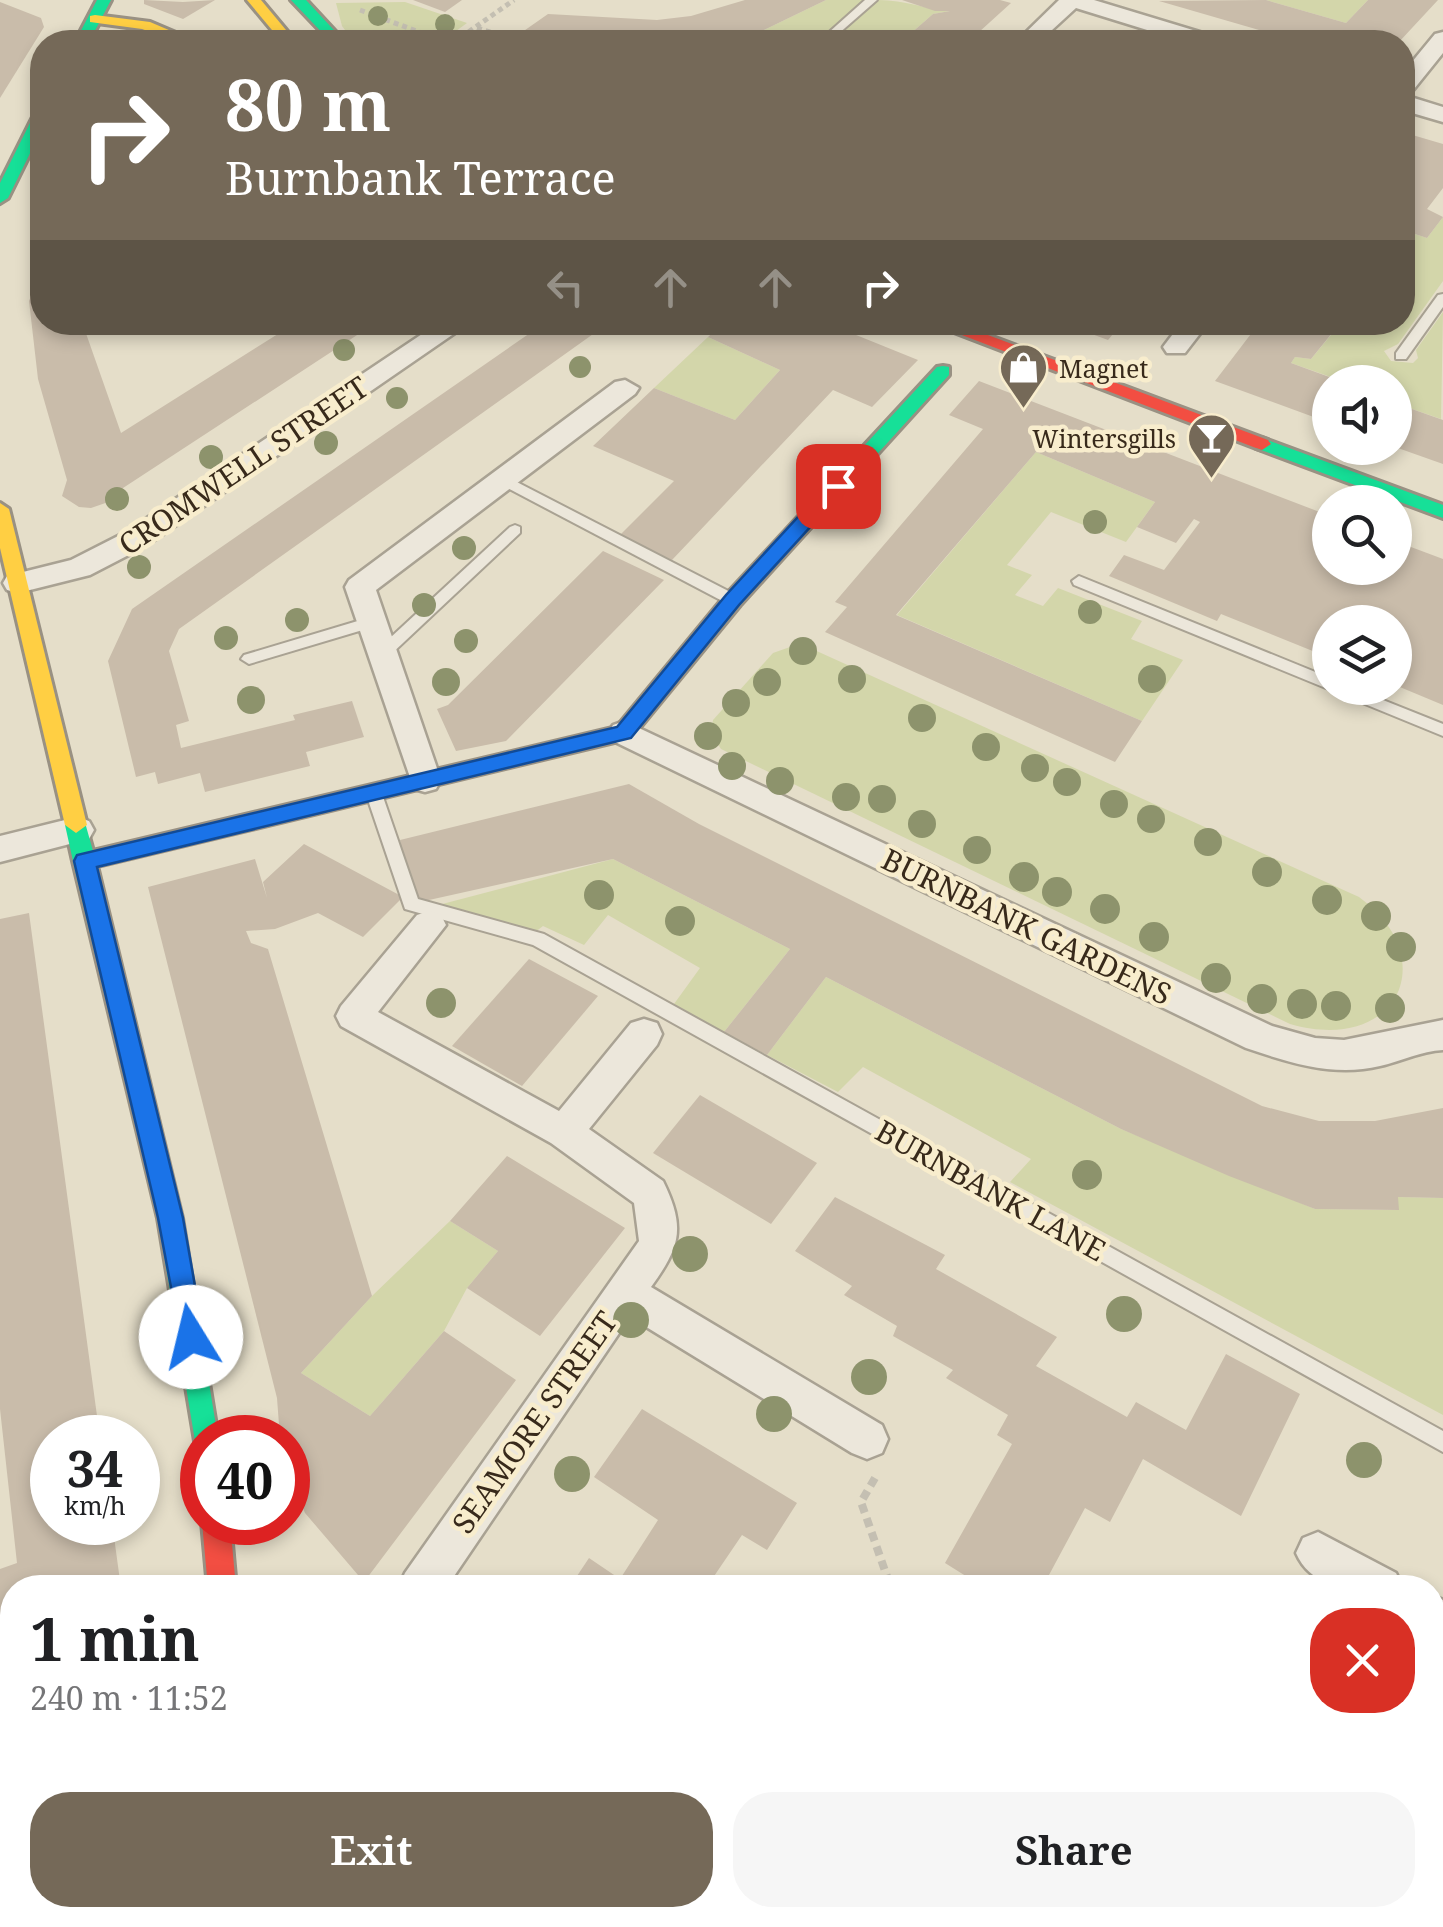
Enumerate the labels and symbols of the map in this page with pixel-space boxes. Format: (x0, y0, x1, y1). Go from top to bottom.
shop icon: Magnet (998, 342, 1050, 410)
place label: Magnet (1059, 351, 1148, 385)
street label: CROMWELL STREET (110, 366, 376, 564)
bar icon: Wintersgills (1185, 412, 1237, 480)
place label: Wintersgills (1032, 421, 1176, 455)
pin (796, 444, 881, 529)
street label: BURNBANK GARDENS (875, 838, 1179, 1014)
street label: BURNBANK LANE (869, 1110, 1113, 1270)
position arrow (139, 1285, 243, 1389)
street label: SEAMORE STREET (442, 1303, 626, 1541)
speed limit sign: 40 (180, 1415, 310, 1545)

